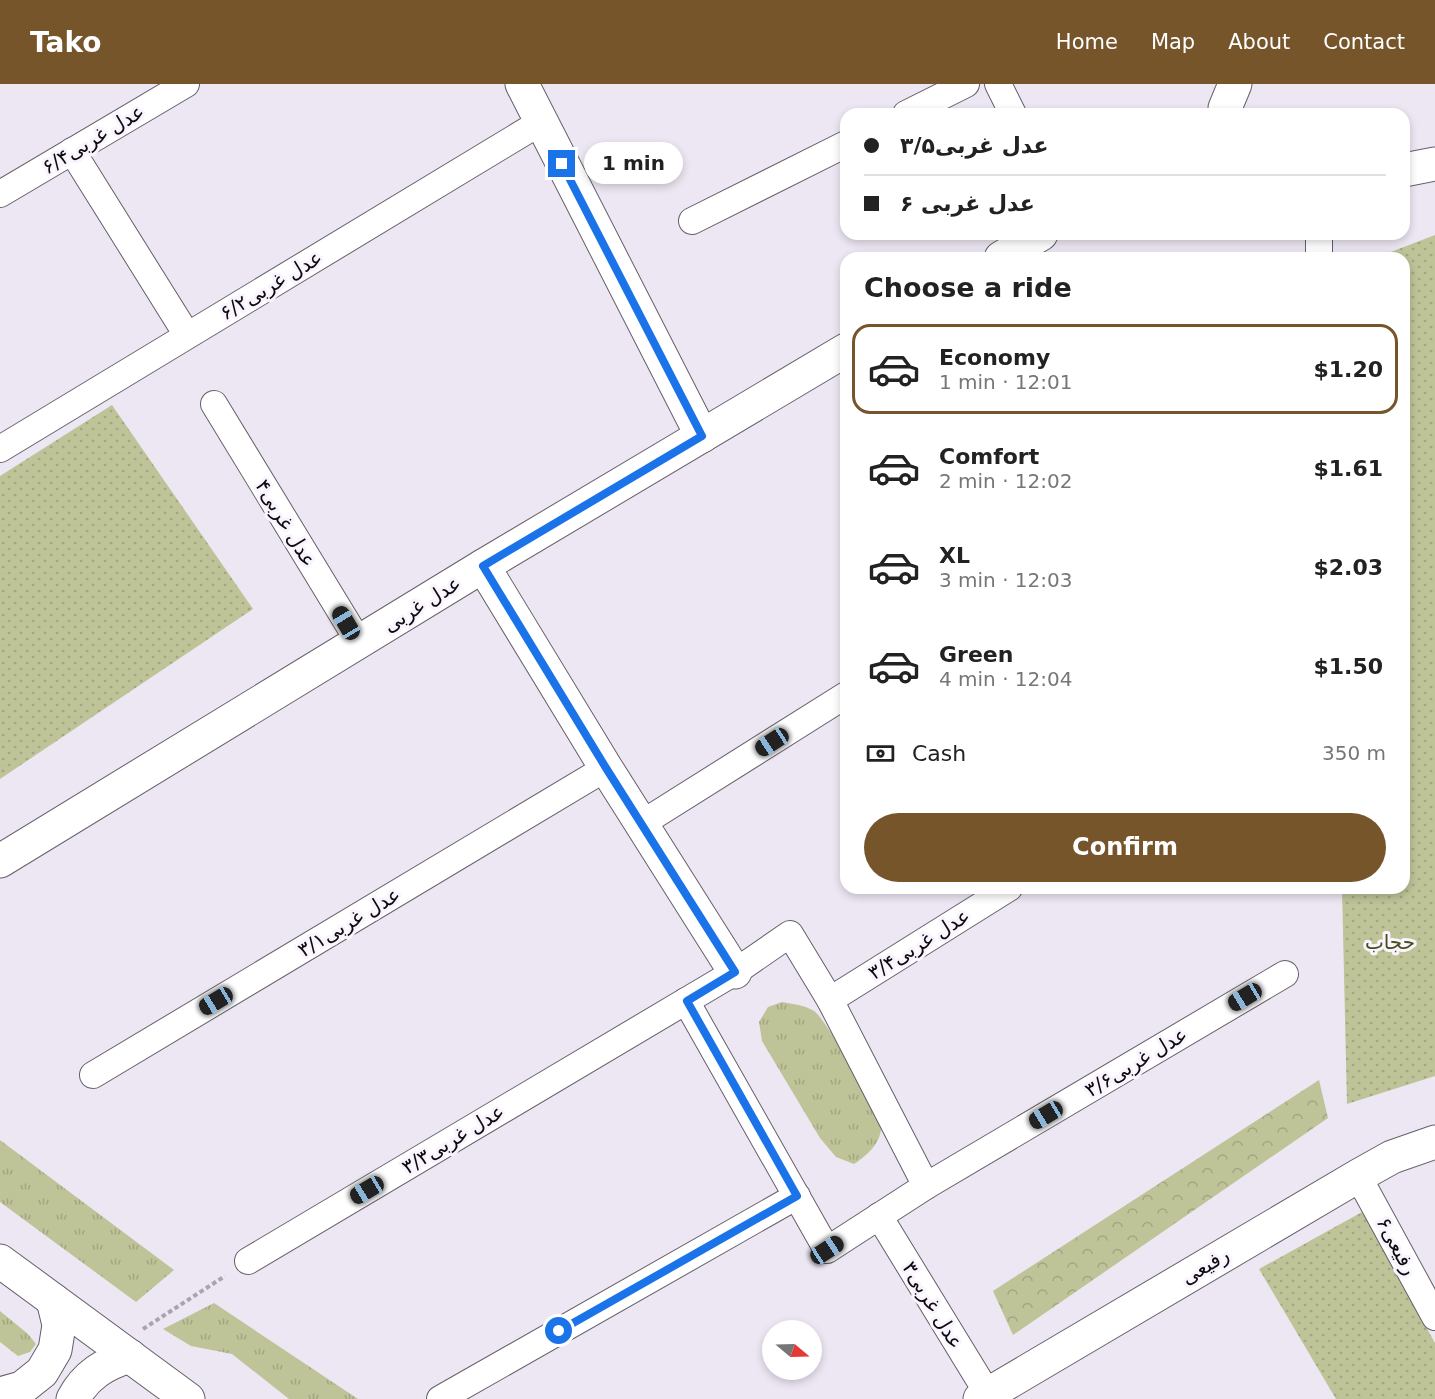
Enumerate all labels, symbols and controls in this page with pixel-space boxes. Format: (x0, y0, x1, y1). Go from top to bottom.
text: Tako (30, 26, 102, 59)
text: Home (1056, 30, 1118, 54)
text: Map (1151, 30, 1195, 54)
text: About (1228, 30, 1290, 54)
text: Contact (1323, 30, 1405, 54)
street label: ۶/۴عدل غربی (37, 99, 149, 179)
text: عدل غربی۳/۵ (900, 133, 1049, 158)
callout: 1 min (583, 143, 682, 185)
route end (548, 150, 575, 177)
text: 1 min (602, 151, 665, 175)
text: عدل غربی ۶ (900, 191, 1035, 216)
street label: ۶/۲عدل غربی (215, 245, 327, 325)
text: Choose a ride (864, 272, 1072, 303)
icon: car (867, 342, 921, 396)
text: Economy (939, 345, 1050, 370)
text: $1.20 (1313, 357, 1383, 382)
text: 1 min · 12:01 (939, 370, 1073, 394)
icon: car (867, 441, 921, 495)
text: Comfort (939, 444, 1039, 469)
text: $1.61 (1313, 456, 1383, 481)
text: 2 min · 12:02 (939, 469, 1073, 493)
street label: عدل غربی۴ (251, 475, 321, 571)
icon: car (867, 540, 921, 594)
text: XL (939, 543, 970, 568)
text: $2.03 (1313, 555, 1383, 580)
text: 3 min · 12:03 (939, 568, 1073, 592)
street label: عدل غربی (379, 571, 465, 637)
car (329, 603, 363, 643)
icon: car (867, 639, 921, 693)
text: Green (939, 642, 1013, 667)
text: $1.50 (1313, 654, 1383, 679)
text: 4 min · 12:04 (939, 667, 1073, 691)
car (752, 725, 792, 759)
icon: cash (864, 737, 897, 770)
text: Cash (912, 741, 966, 766)
text: 350 m (1322, 741, 1386, 765)
button: Confirm (864, 813, 1386, 882)
street label: عدل غربی۳/۱ (293, 882, 405, 962)
street label: عدل غربی۳/۴ (864, 903, 974, 985)
park label: حجاب (1365, 930, 1415, 954)
car (1225, 980, 1265, 1014)
car (196, 984, 236, 1018)
street label: عدل غربی۳/۶ (1080, 1022, 1192, 1102)
car (1026, 1098, 1066, 1132)
street label: عدل غربی۳/۳ (397, 1099, 509, 1179)
car (347, 1173, 387, 1207)
street label: رفیعی۶ (1372, 1213, 1422, 1279)
car (807, 1233, 847, 1267)
street label: رفیعی (1177, 1242, 1233, 1290)
street label: عدل غربی۳ (898, 1257, 968, 1353)
route start (545, 1317, 572, 1344)
north arrow (762, 1320, 822, 1380)
map controls (762, 1320, 822, 1380)

